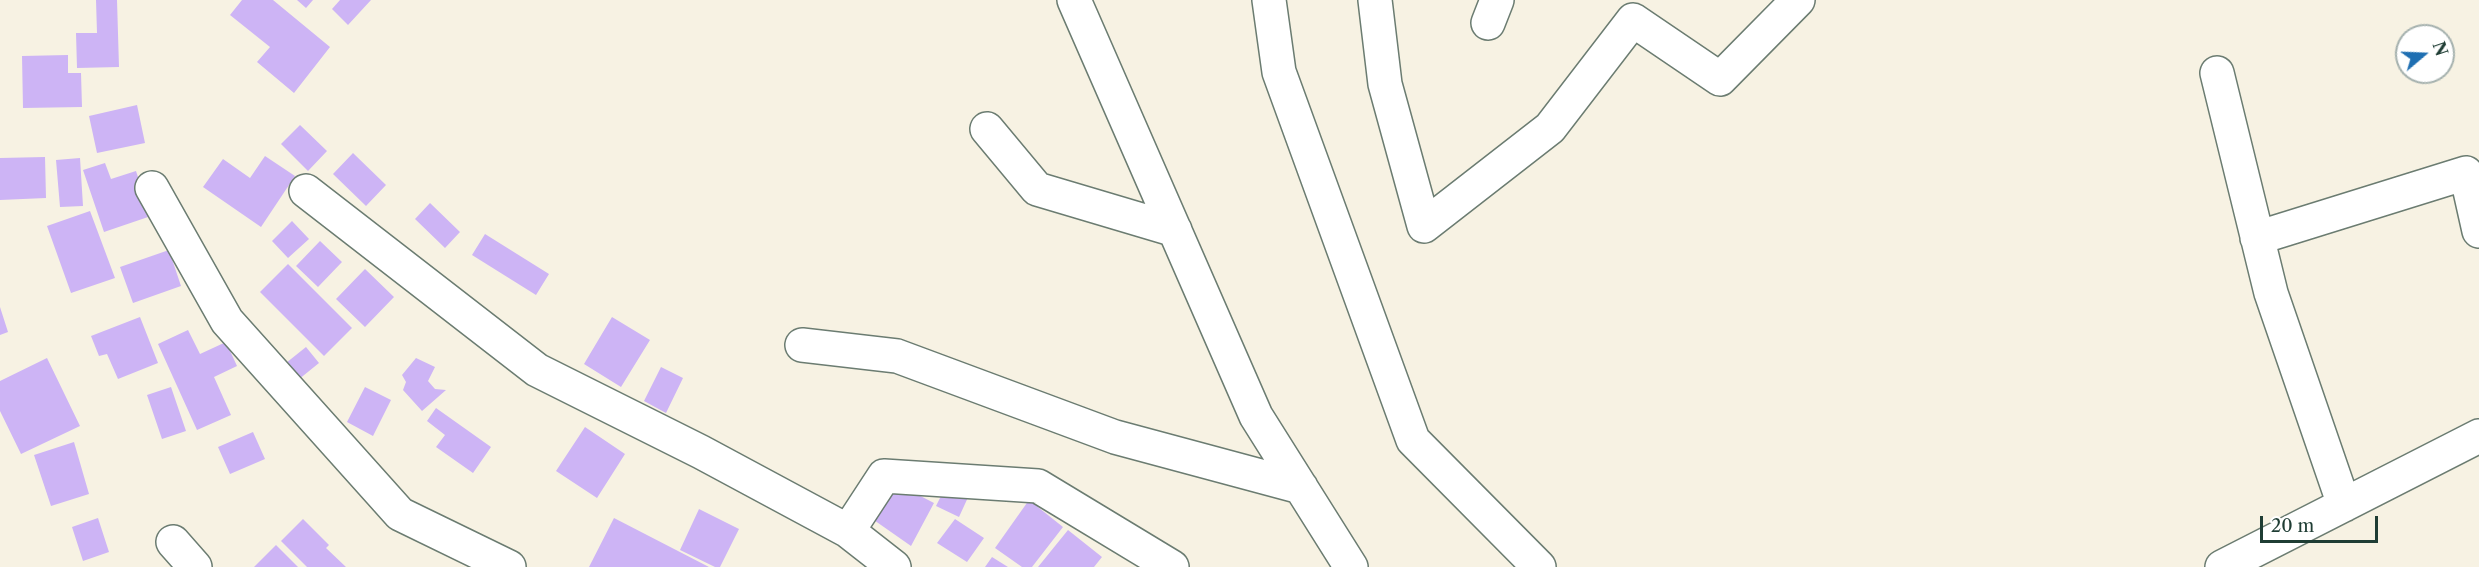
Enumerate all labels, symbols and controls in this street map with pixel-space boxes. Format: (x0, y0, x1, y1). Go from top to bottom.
north arrow (2395, 24, 2455, 84)
text: N (2428, 39, 2452, 59)
scale bar (2263, 504, 2382, 542)
text: 20 m (2271, 515, 2314, 537)

